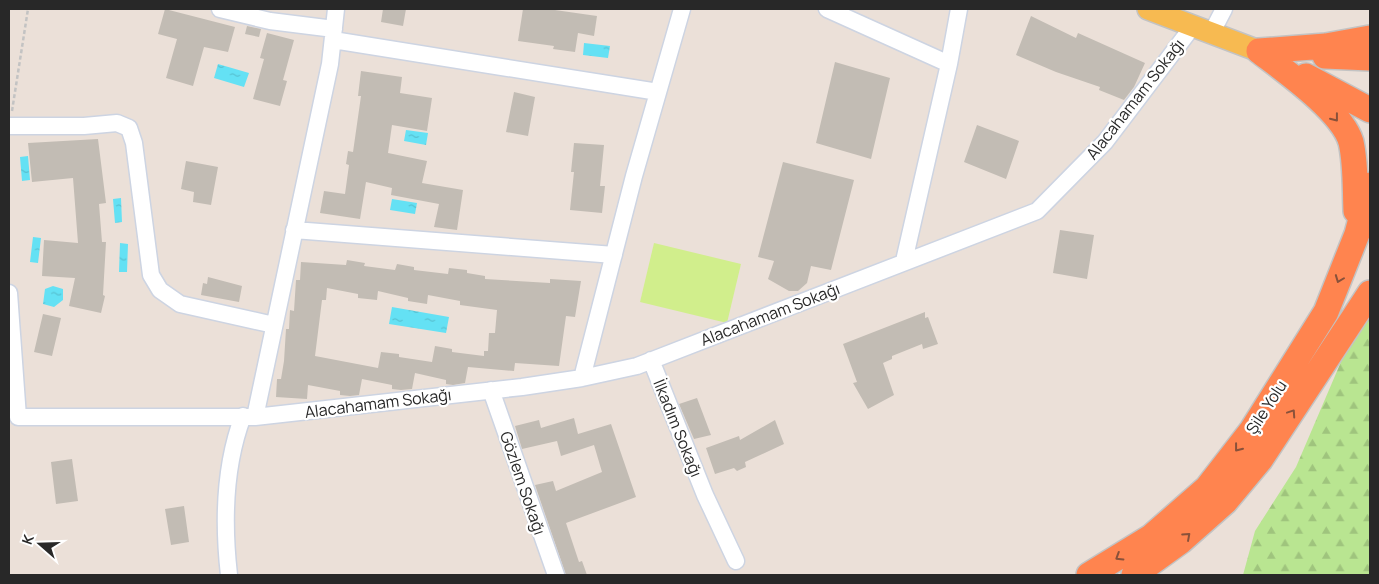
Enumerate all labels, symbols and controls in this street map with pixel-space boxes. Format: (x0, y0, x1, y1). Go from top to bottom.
street label: Alacahamam Sokağı (1081, 34, 1189, 164)
one-way arrow (1329, 112, 1338, 121)
one-way arrow (1335, 274, 1345, 283)
street label: Alacahamam Sokağı (697, 277, 843, 351)
street label: İlkadım Sokağı (648, 376, 708, 480)
street label: Şile Yolu (1240, 376, 1292, 438)
street label: Alacahamam Sokağı (303, 383, 453, 423)
one-way arrow (1286, 409, 1295, 419)
street label: Gözlem Sokağı (495, 428, 551, 538)
one-way arrow (1235, 442, 1244, 452)
north arrow (15, 519, 65, 569)
text: K (17, 531, 38, 547)
one-way arrow (1181, 533, 1190, 542)
one-way arrow (1116, 550, 1125, 560)

